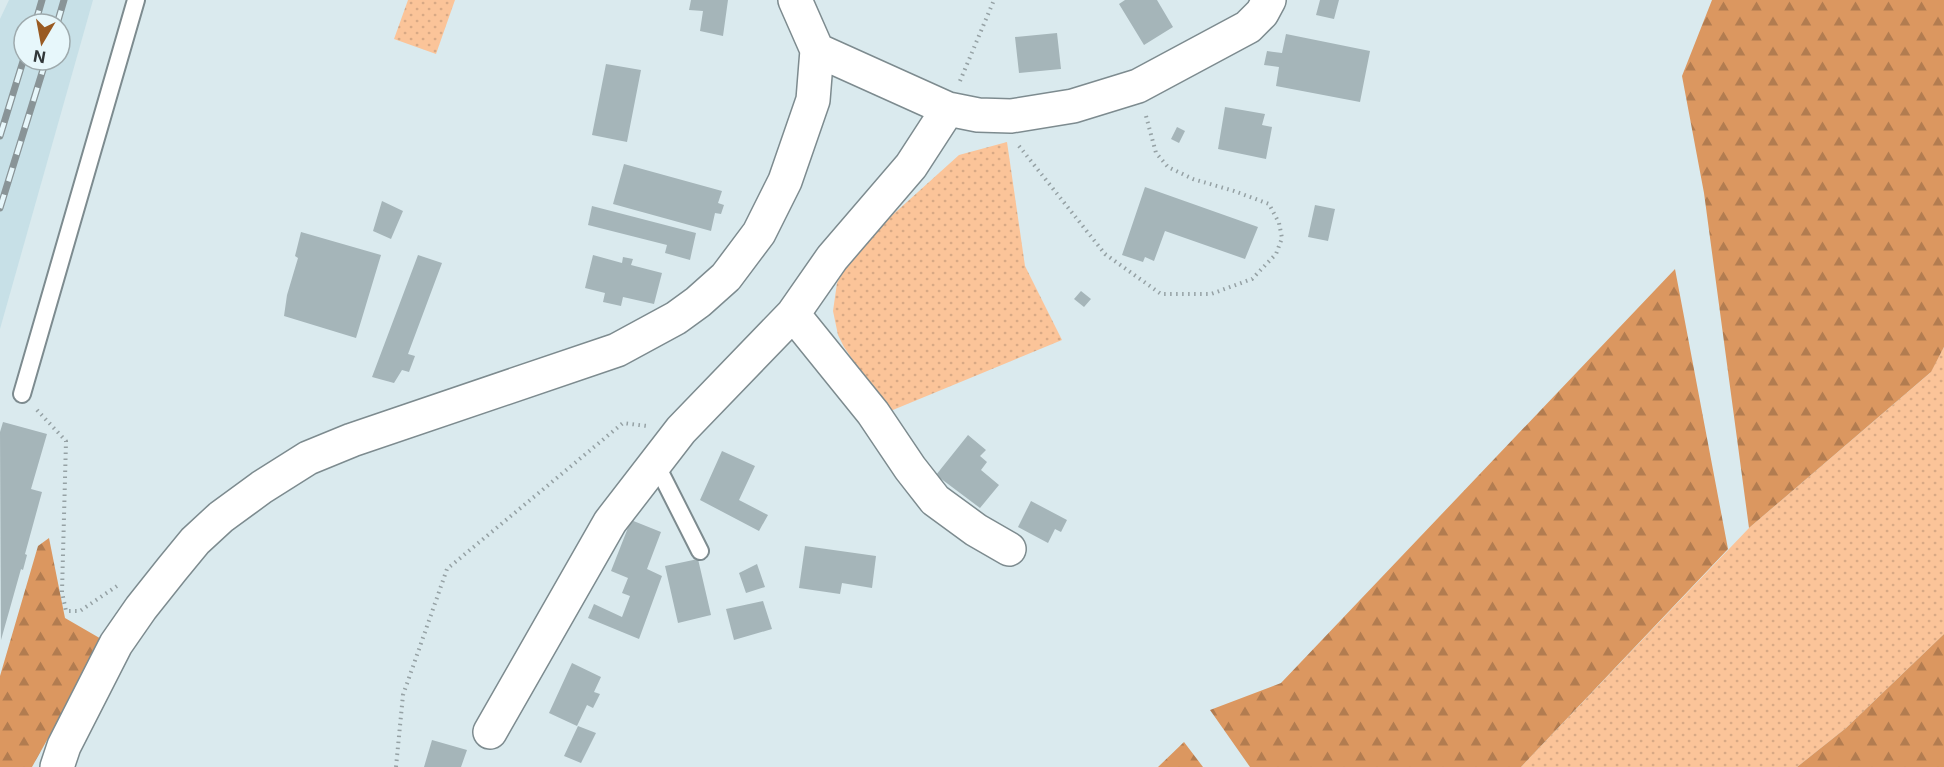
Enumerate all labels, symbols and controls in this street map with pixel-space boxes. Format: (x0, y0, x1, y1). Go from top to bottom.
north arrow (12, 12, 72, 72)
text: N (32, 46, 47, 68)

